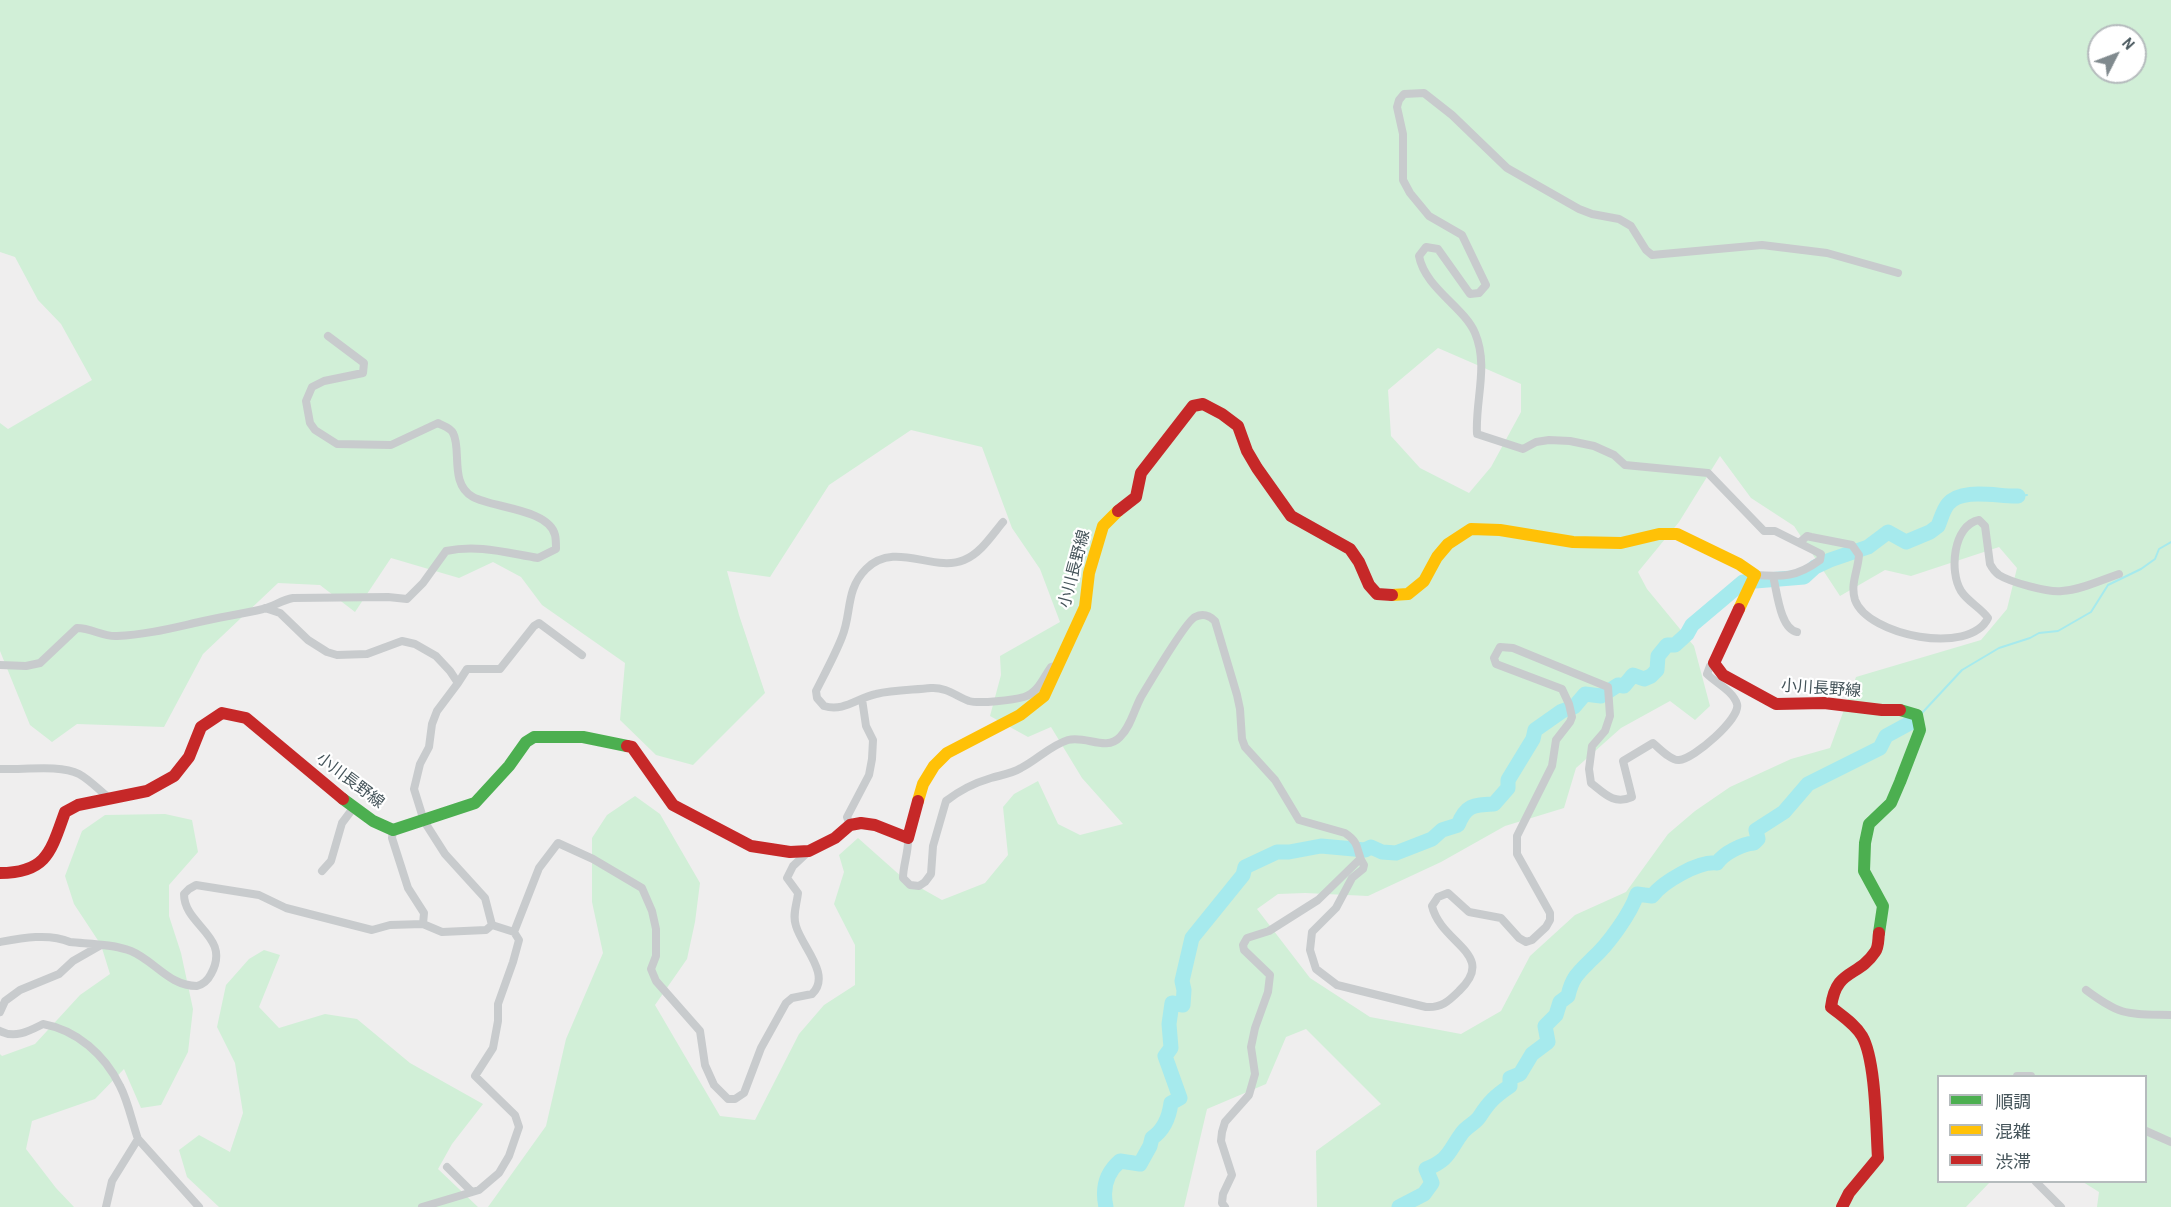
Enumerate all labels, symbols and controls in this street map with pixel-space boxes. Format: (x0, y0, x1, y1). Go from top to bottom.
north arrow (2087, 24, 2147, 84)
text: N (2118, 32, 2140, 54)
street label: 小川長野線 (1055, 528, 1095, 610)
street label: 小川長野線 (1780, 677, 1862, 701)
street label: 小川長野線 (312, 749, 388, 813)
legend (1937, 1075, 2147, 1183)
text: 順調 (1995, 1089, 2031, 1114)
text: 混雑 (1995, 1119, 2031, 1144)
text: 渋滞 (1995, 1149, 2031, 1174)

